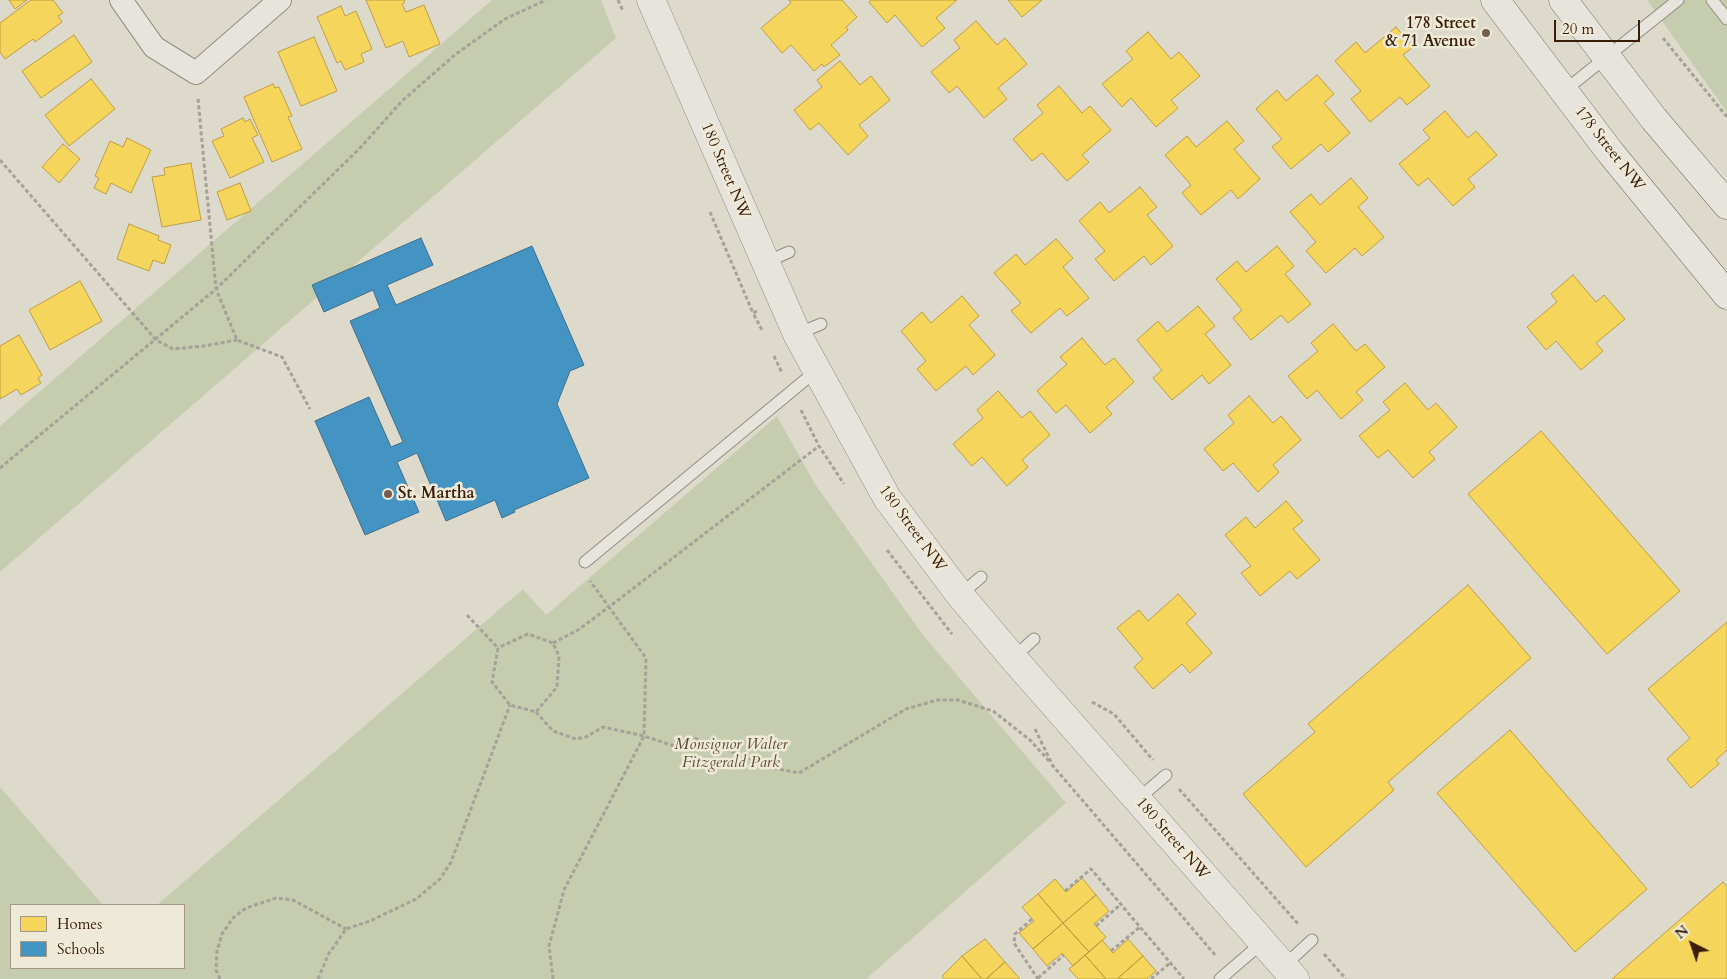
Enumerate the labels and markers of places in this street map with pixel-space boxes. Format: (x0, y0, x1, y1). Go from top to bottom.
place label: 178 Street & 71 Avenue (1385, 14, 1476, 52)
marker: 178 Street & 71 Avenue (1480, 27, 1492, 39)
place label: St. Martha (398, 484, 475, 504)
marker: St. Martha (382, 488, 394, 500)

